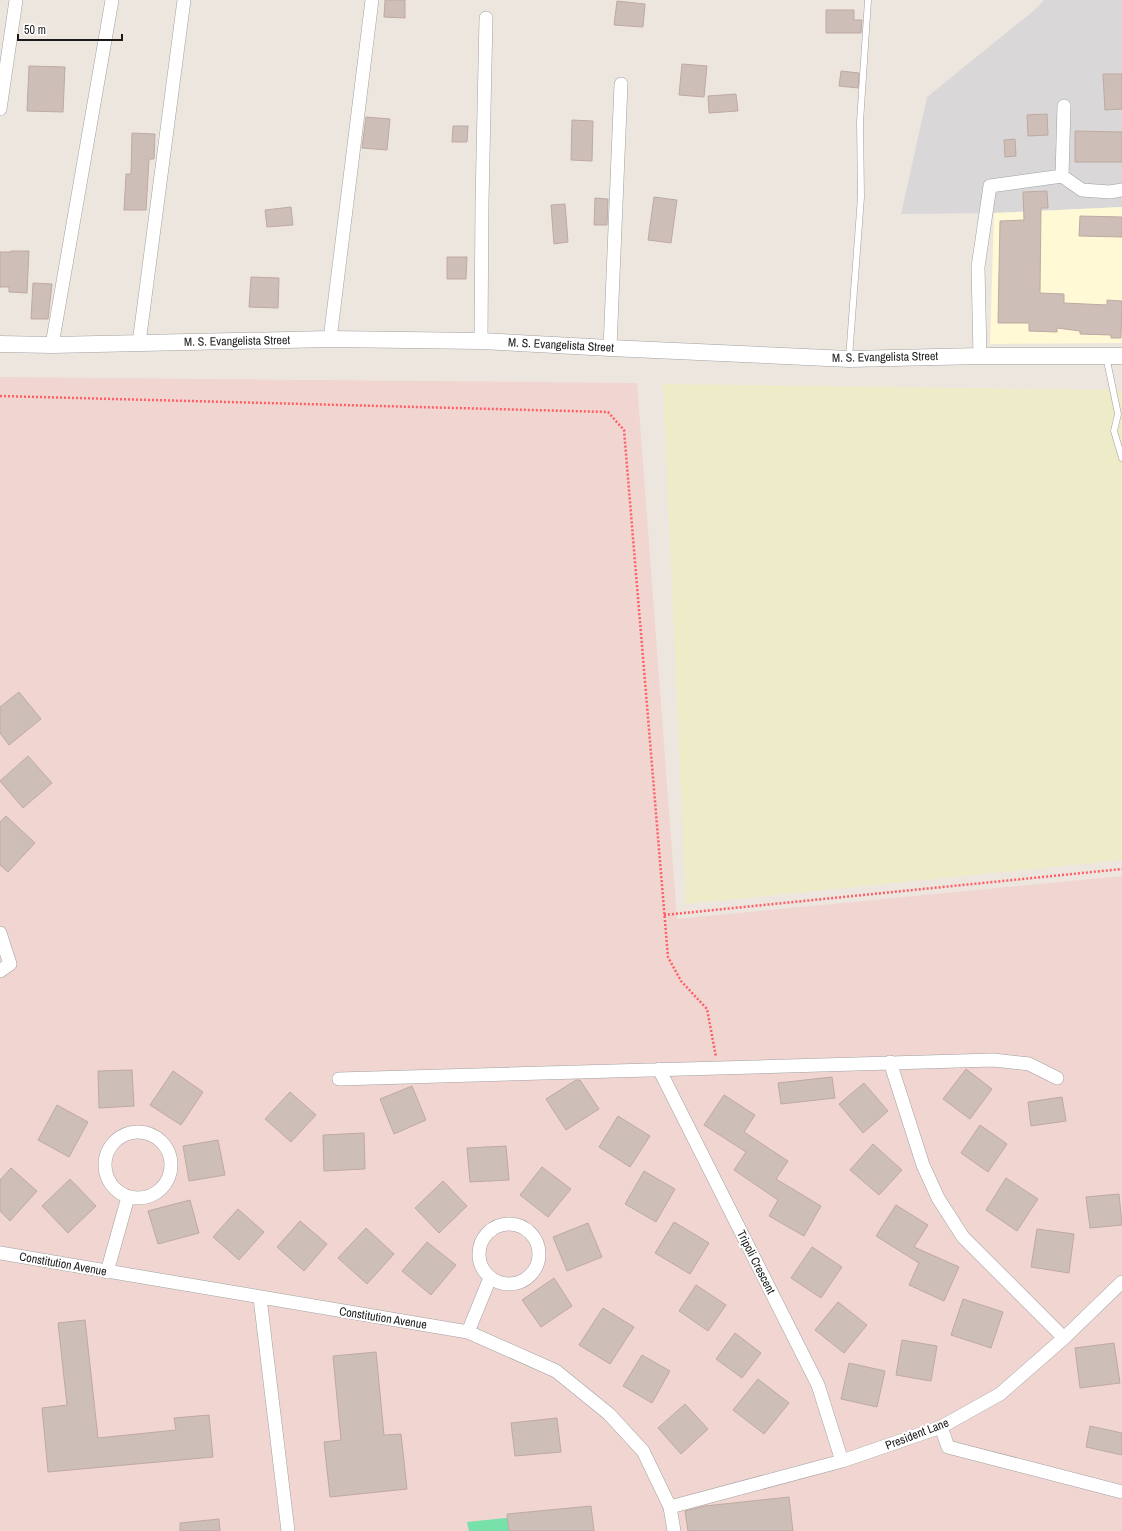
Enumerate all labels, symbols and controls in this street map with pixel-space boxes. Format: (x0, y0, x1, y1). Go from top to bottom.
scale bar (18, 16, 122, 42)
text: 50 m (24, 22, 46, 38)
street label: M. S. Evangelista Street (184, 332, 290, 350)
street label: M. S. Evangelista Street (508, 334, 615, 356)
street label: M. S. Evangelista Street (832, 348, 938, 366)
street label: Tripoli Crescent (733, 1227, 779, 1297)
street label: Constitution Avenue (18, 1248, 108, 1280)
street label: Constitution Avenue (338, 1303, 428, 1333)
street label: President Lane (883, 1415, 951, 1453)

